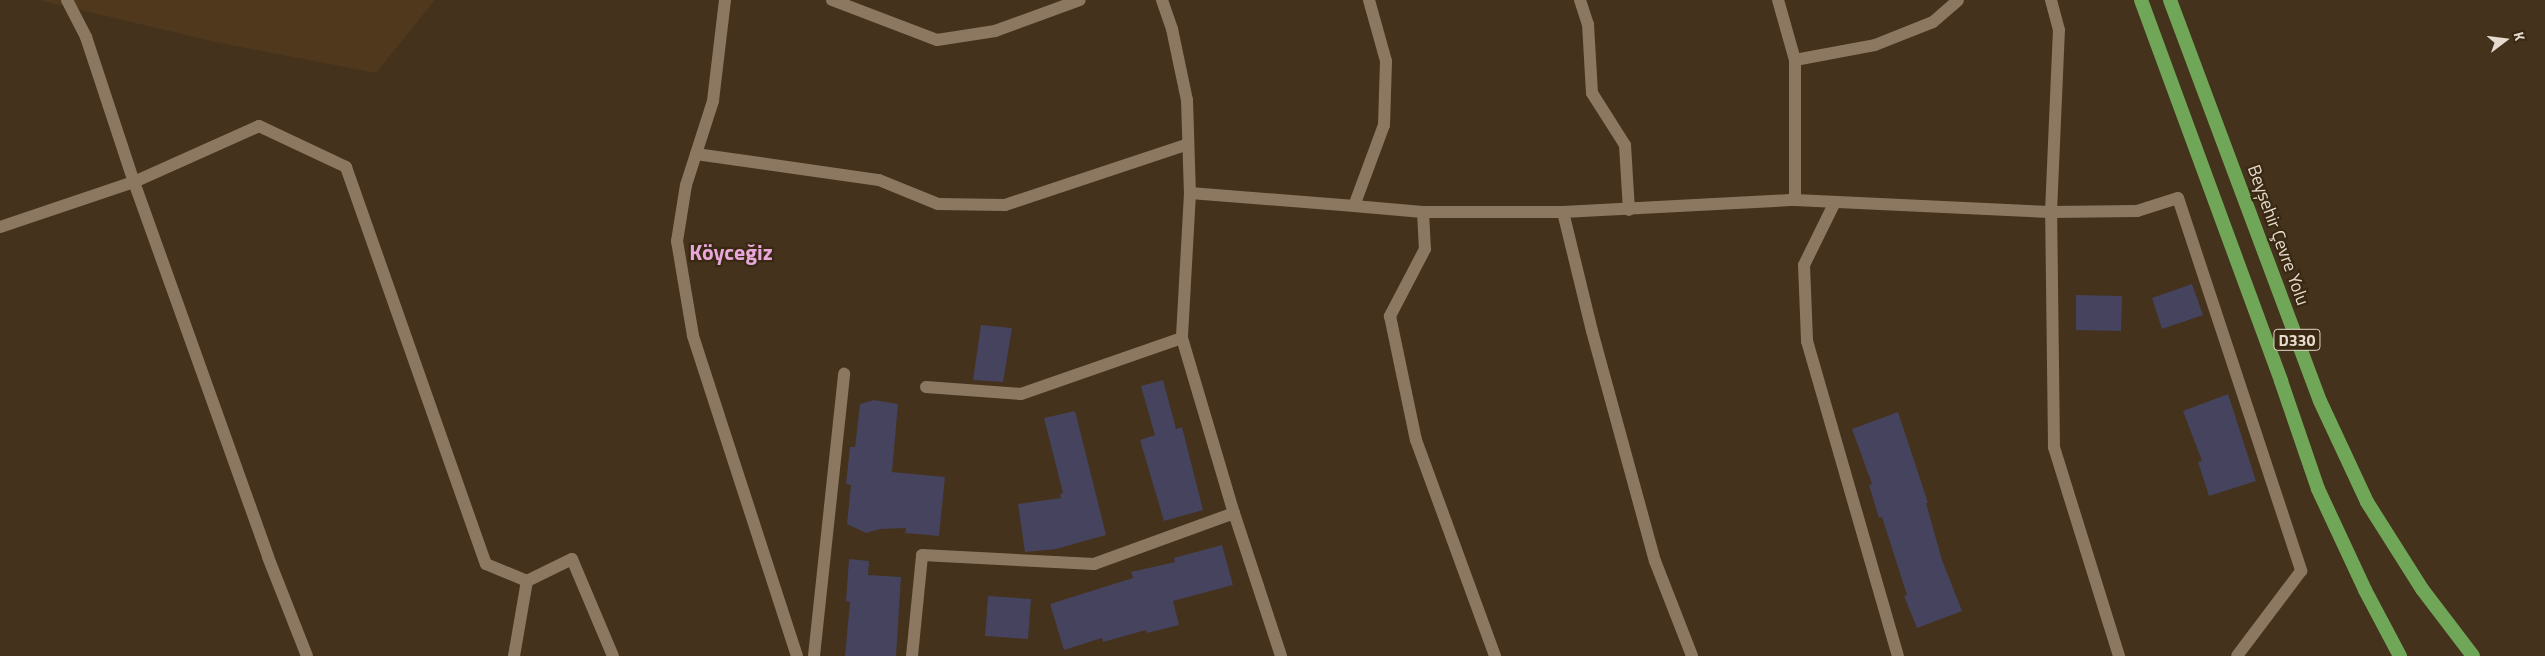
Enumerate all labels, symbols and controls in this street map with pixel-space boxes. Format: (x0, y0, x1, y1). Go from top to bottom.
north arrow (2480, 15, 2530, 65)
text: K (2509, 29, 2531, 43)
street label: Beyşehir Çevre Yolu (2243, 162, 2313, 308)
district label: Köyceğiz (689, 240, 773, 266)
road number: D330 (2273, 326, 2321, 354)

